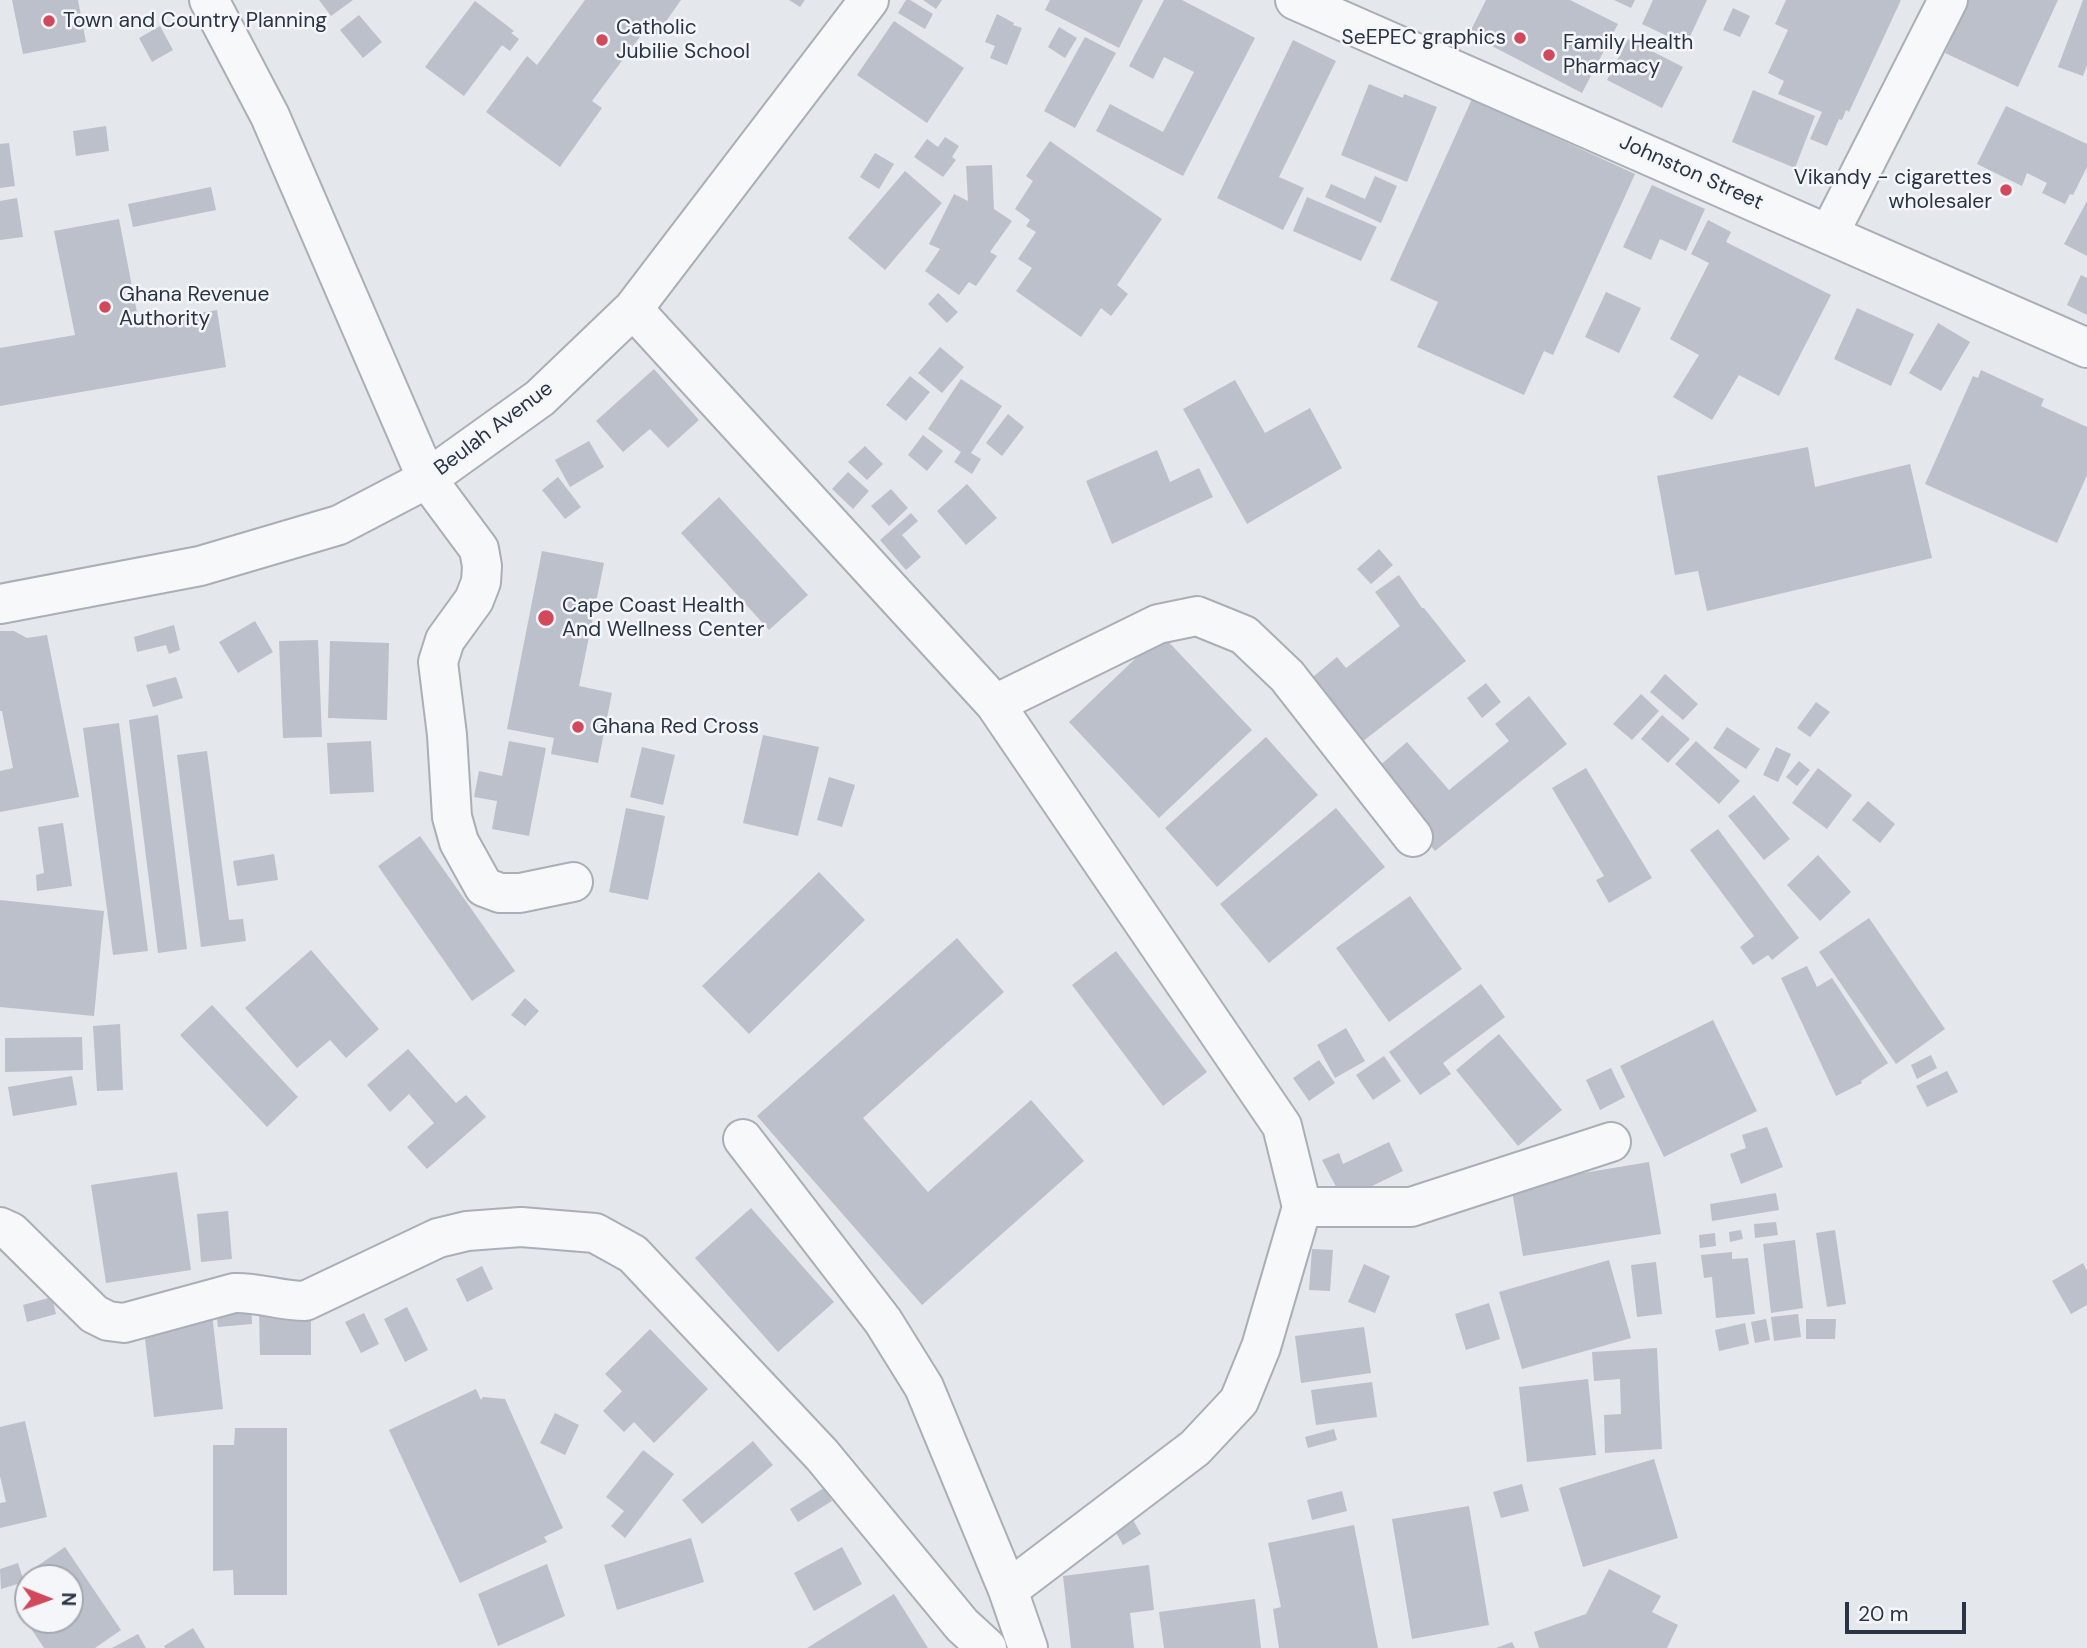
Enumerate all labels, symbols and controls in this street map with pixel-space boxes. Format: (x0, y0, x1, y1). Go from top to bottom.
place label: Town and Country Planning (63, 8, 327, 34)
marker: Town and Country Planning (41, 13, 57, 29)
place label: Catholic Jubilie School (616, 15, 750, 65)
place label: SeEPEC graphics (1342, 25, 1506, 51)
marker: SeEPEC graphics (1512, 30, 1528, 46)
place label: Family Health Pharmacy (1563, 30, 1693, 80)
marker: Catholic Jubilie School (594, 32, 610, 48)
marker: Family Health Pharmacy (1541, 47, 1557, 63)
street label: Johnston Street (1615, 130, 1767, 216)
place label: Vikandy - cigarettes wholesaler (1794, 165, 1992, 215)
marker: Vikandy - cigarettes wholesaler (1998, 182, 2014, 198)
place label: Ghana Revenue Authority (119, 282, 269, 332)
marker: Ghana Revenue Authority (97, 299, 113, 315)
street label: Beulah Avenue (430, 376, 558, 482)
place label: Cape Coast Health And Wellness Center (562, 593, 765, 643)
marker: Cape Coast Health And Wellness Center (536, 608, 556, 628)
place label: Ghana Red Cross (592, 714, 759, 740)
marker: Ghana Red Cross (570, 719, 586, 735)
north arrow (14, 1564, 84, 1634)
scale bar (1849, 1588, 1970, 1632)
text: N (56, 1592, 81, 1606)
text: 20 m (1858, 1600, 1909, 1628)

